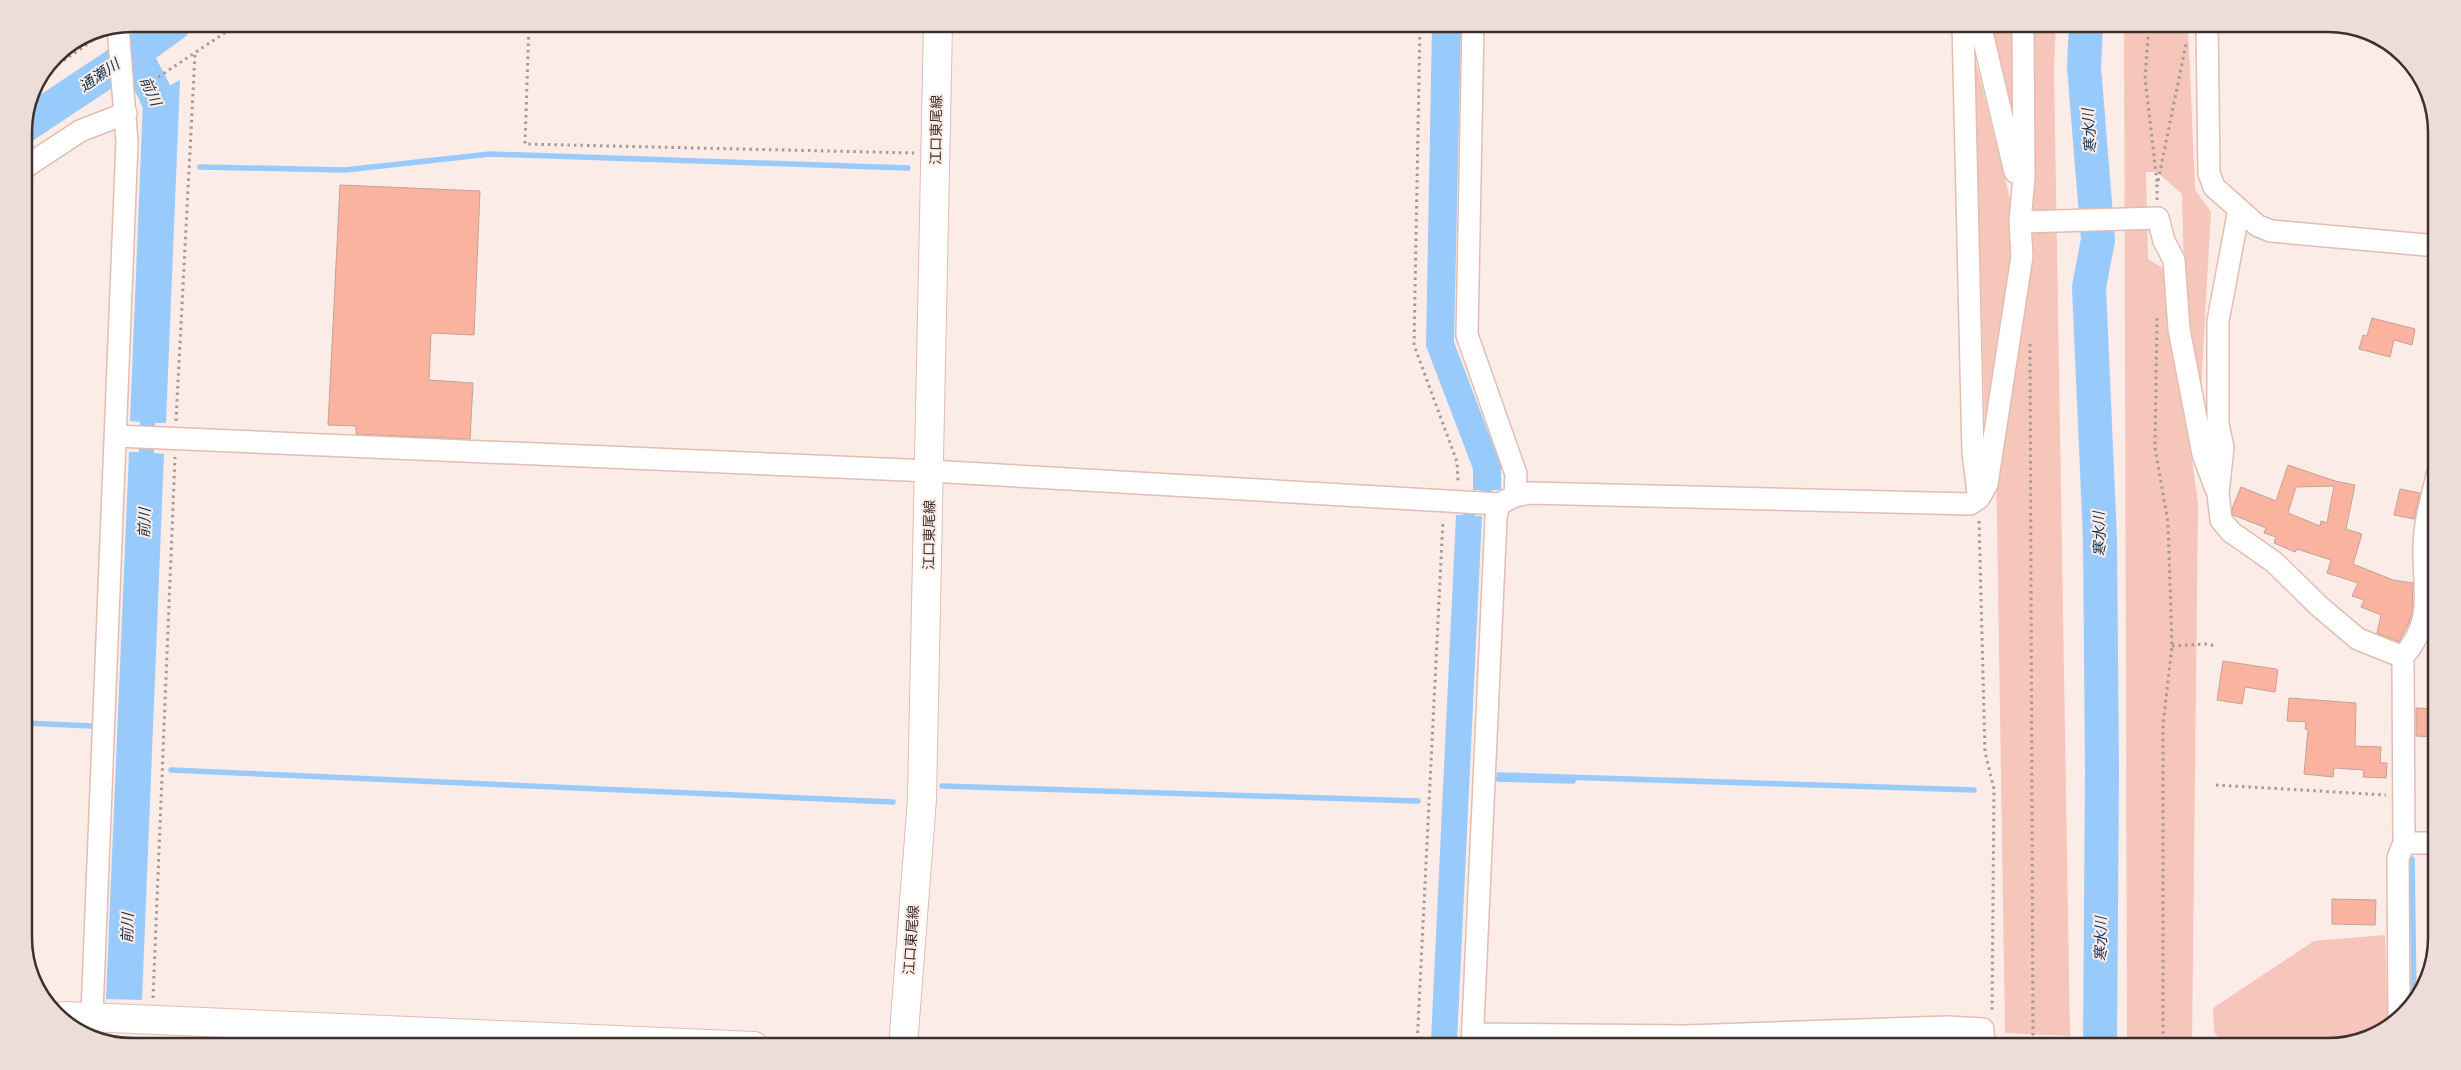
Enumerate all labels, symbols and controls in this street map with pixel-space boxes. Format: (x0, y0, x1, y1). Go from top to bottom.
water label: 通瀬川 (75, 53, 125, 95)
water label: 前川 (136, 73, 167, 110)
street label: 江口東尾線 (926, 95, 946, 165)
water label: 寒水川 (2078, 106, 2100, 154)
street label: 江口東尾線 (919, 500, 939, 570)
water label: 前川 (134, 506, 154, 538)
water label: 寒水川 (2089, 509, 2109, 557)
street label: 江口東尾線 (900, 904, 922, 976)
water label: 前川 (117, 911, 137, 943)
water label: 寒水川 (2091, 915, 2110, 962)

